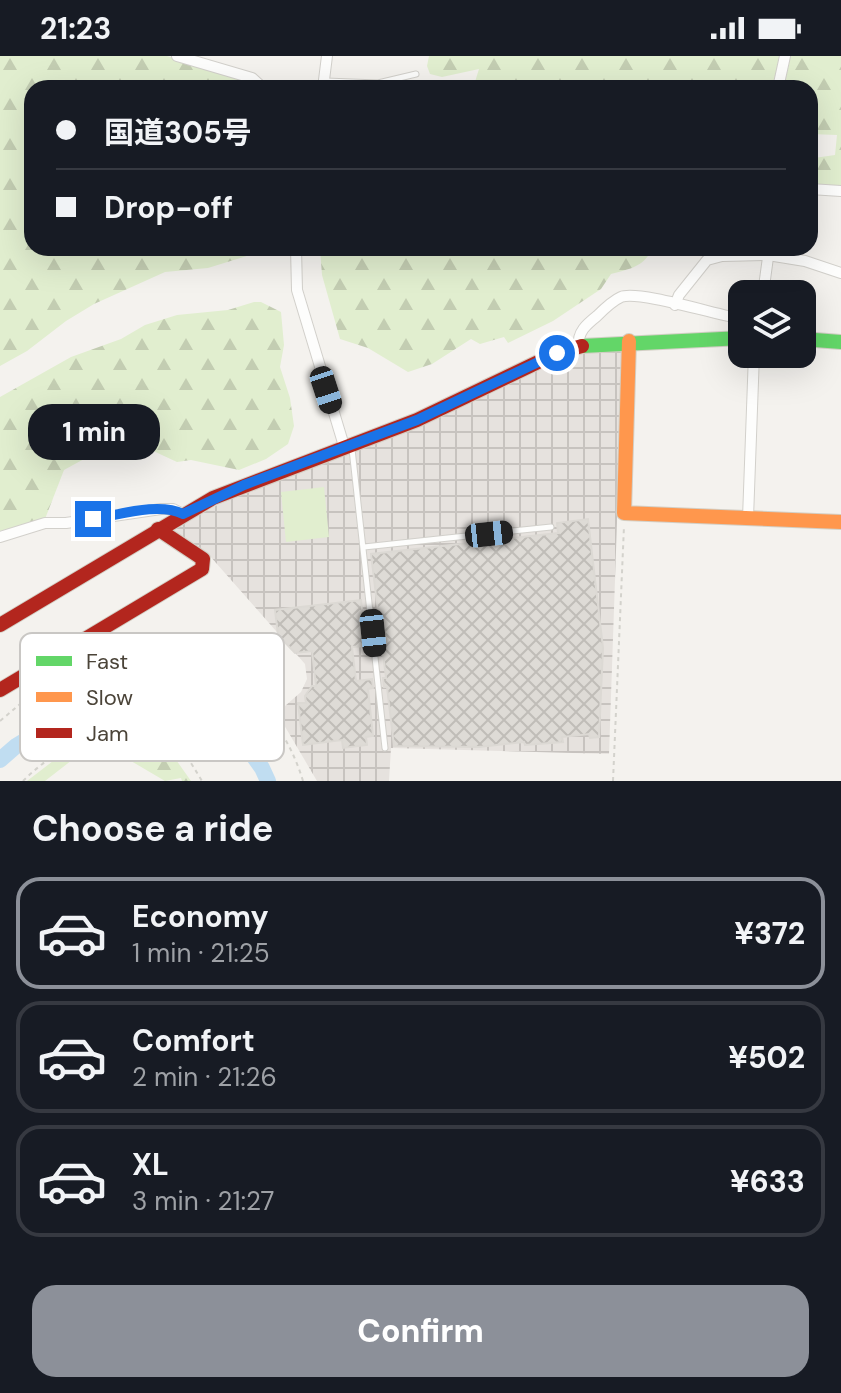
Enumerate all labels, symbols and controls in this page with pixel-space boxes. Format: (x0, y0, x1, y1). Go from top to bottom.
text: 21:23 (40, 9, 111, 48)
text: 国道305号 (104, 113, 252, 152)
text: Drop-off (104, 188, 233, 227)
map controls (728, 280, 816, 368)
button: layers (728, 280, 816, 368)
route start (539, 335, 575, 371)
car (307, 363, 345, 417)
callout: 1 min (27, 403, 159, 459)
text: 1 min (62, 415, 126, 449)
route end (75, 501, 111, 537)
car (464, 520, 514, 548)
car (359, 608, 387, 658)
legend (20, 633, 284, 761)
text: Fast (86, 647, 128, 676)
text: Slow (86, 683, 133, 712)
text: Jam (86, 719, 129, 748)
text: Choose a ride (32, 805, 273, 852)
icon: car (36, 897, 108, 969)
text: Economy (132, 897, 269, 936)
text: ¥372 (734, 914, 805, 953)
text: 1 min · 21:25 (132, 936, 270, 970)
icon: car (36, 1021, 108, 1093)
text: Comfort (132, 1021, 255, 1060)
text: ¥502 (728, 1038, 805, 1077)
text: 2 min · 21:26 (132, 1060, 277, 1094)
icon: car (36, 1145, 108, 1217)
text: XL (132, 1145, 169, 1184)
text: ¥633 (730, 1162, 805, 1201)
text: 3 min · 21:27 (132, 1184, 274, 1218)
button: Confirm (32, 1285, 809, 1377)

